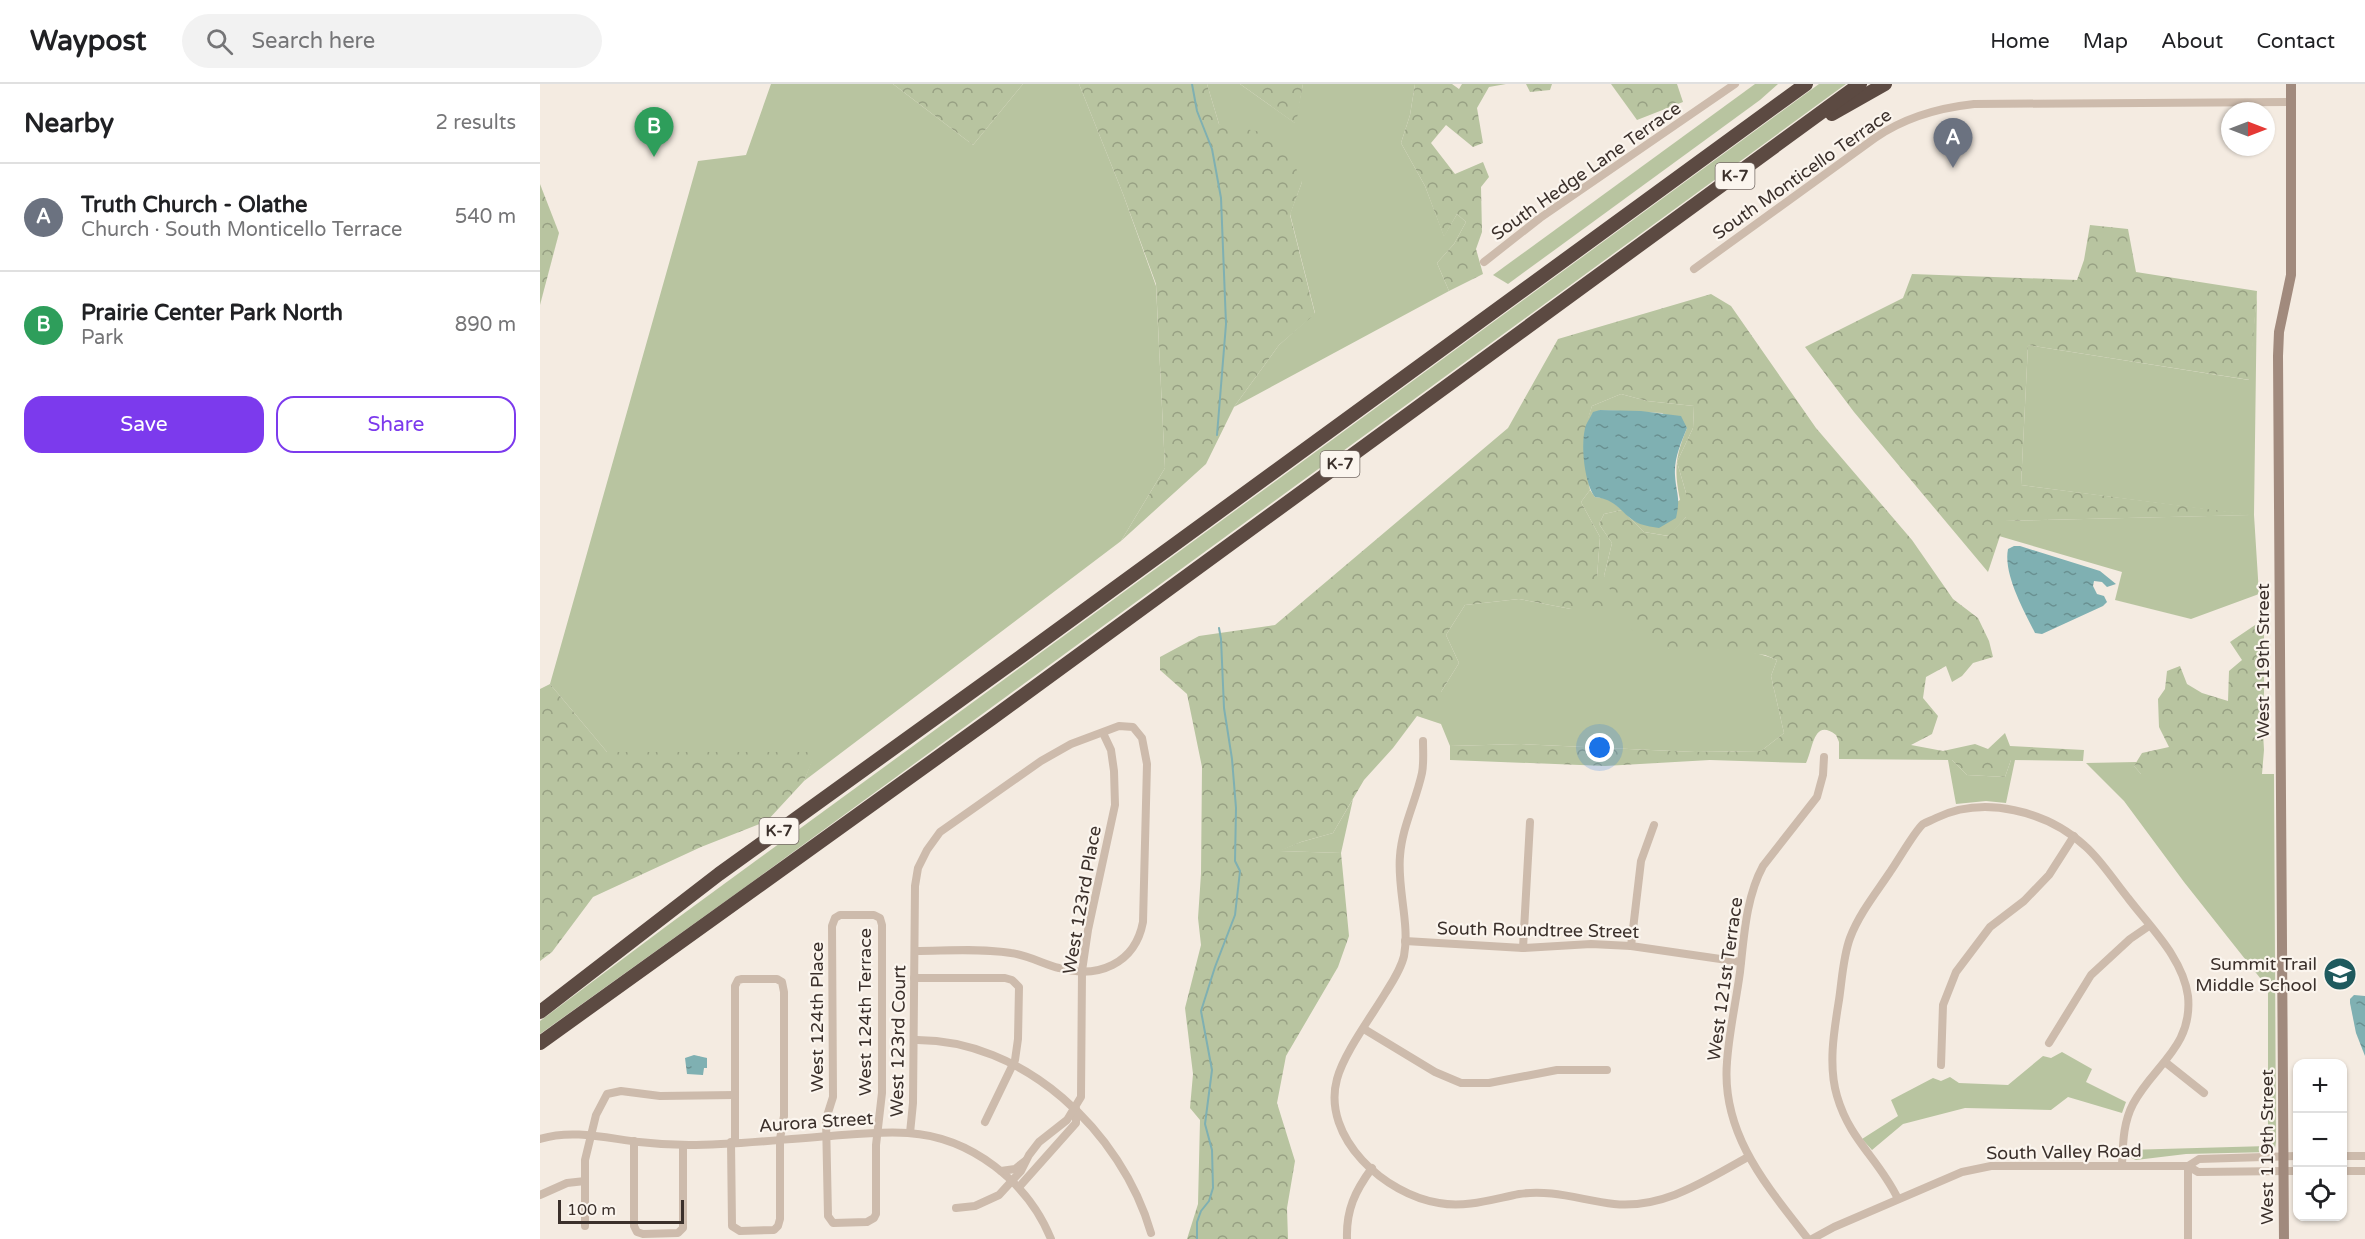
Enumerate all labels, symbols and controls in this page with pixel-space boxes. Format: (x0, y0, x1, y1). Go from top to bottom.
search box (182, 14, 602, 68)
text: Waypost (30, 24, 146, 58)
icon: search (203, 25, 236, 58)
text: Search here (251, 28, 375, 54)
text: Home (1990, 29, 2050, 54)
text: Map (2083, 29, 2128, 54)
text: About (2161, 29, 2223, 54)
text: Contact (2256, 29, 2335, 54)
street label: South Hedge Lane Terrace (1487, 97, 1685, 245)
north arrow (2221, 102, 2275, 156)
street label: South Monticello Terrace (1708, 104, 1896, 244)
pin: B (634, 107, 674, 157)
text: Nearby (24, 108, 114, 139)
text: 2 results (436, 111, 516, 135)
pin: A (1934, 118, 1972, 168)
road number: K-7 (1716, 163, 1754, 189)
text: Truth Church - Olathe (81, 192, 308, 218)
text: A (36, 205, 51, 229)
text: 540 m (455, 205, 516, 229)
text: Church · South Monticello Terrace (81, 218, 402, 242)
text: Prairie Center Park North (81, 300, 343, 326)
text: B (37, 313, 50, 337)
text: 890 m (455, 313, 516, 337)
text: Park (81, 326, 124, 350)
button: Save (24, 396, 264, 453)
button: Share (276, 396, 516, 453)
road number: K-7 (1320, 451, 1360, 477)
street label: West 119th Street (2252, 583, 2274, 739)
your location (1585, 733, 1614, 762)
road number: K-7 (760, 818, 798, 844)
street label: West 123rd Place (1058, 824, 1106, 976)
street label: West 121st Terrace (1703, 896, 1747, 1062)
street label: South Roundtree Street (1437, 917, 1640, 943)
street label: West 124th Terrace (854, 928, 876, 1096)
street label: West 124th Place (806, 942, 828, 1092)
place label: Summit Trail Middle School (2195, 953, 2317, 996)
school or university icon: Summit Trail Middle School (2322, 956, 2358, 992)
street label: West 123rd Court (886, 965, 910, 1117)
map controls (2293, 1059, 2347, 1221)
button: + (2293, 1059, 2347, 1113)
street label: West 119th Street (2256, 1069, 2278, 1225)
street label: Aurora Street (758, 1107, 874, 1137)
button: − (2293, 1113, 2347, 1167)
street label: South Valley Road (1986, 1140, 2142, 1164)
button: locate (2293, 1167, 2347, 1221)
scale bar (558, 1197, 684, 1224)
text: 100 m (567, 1200, 616, 1220)

